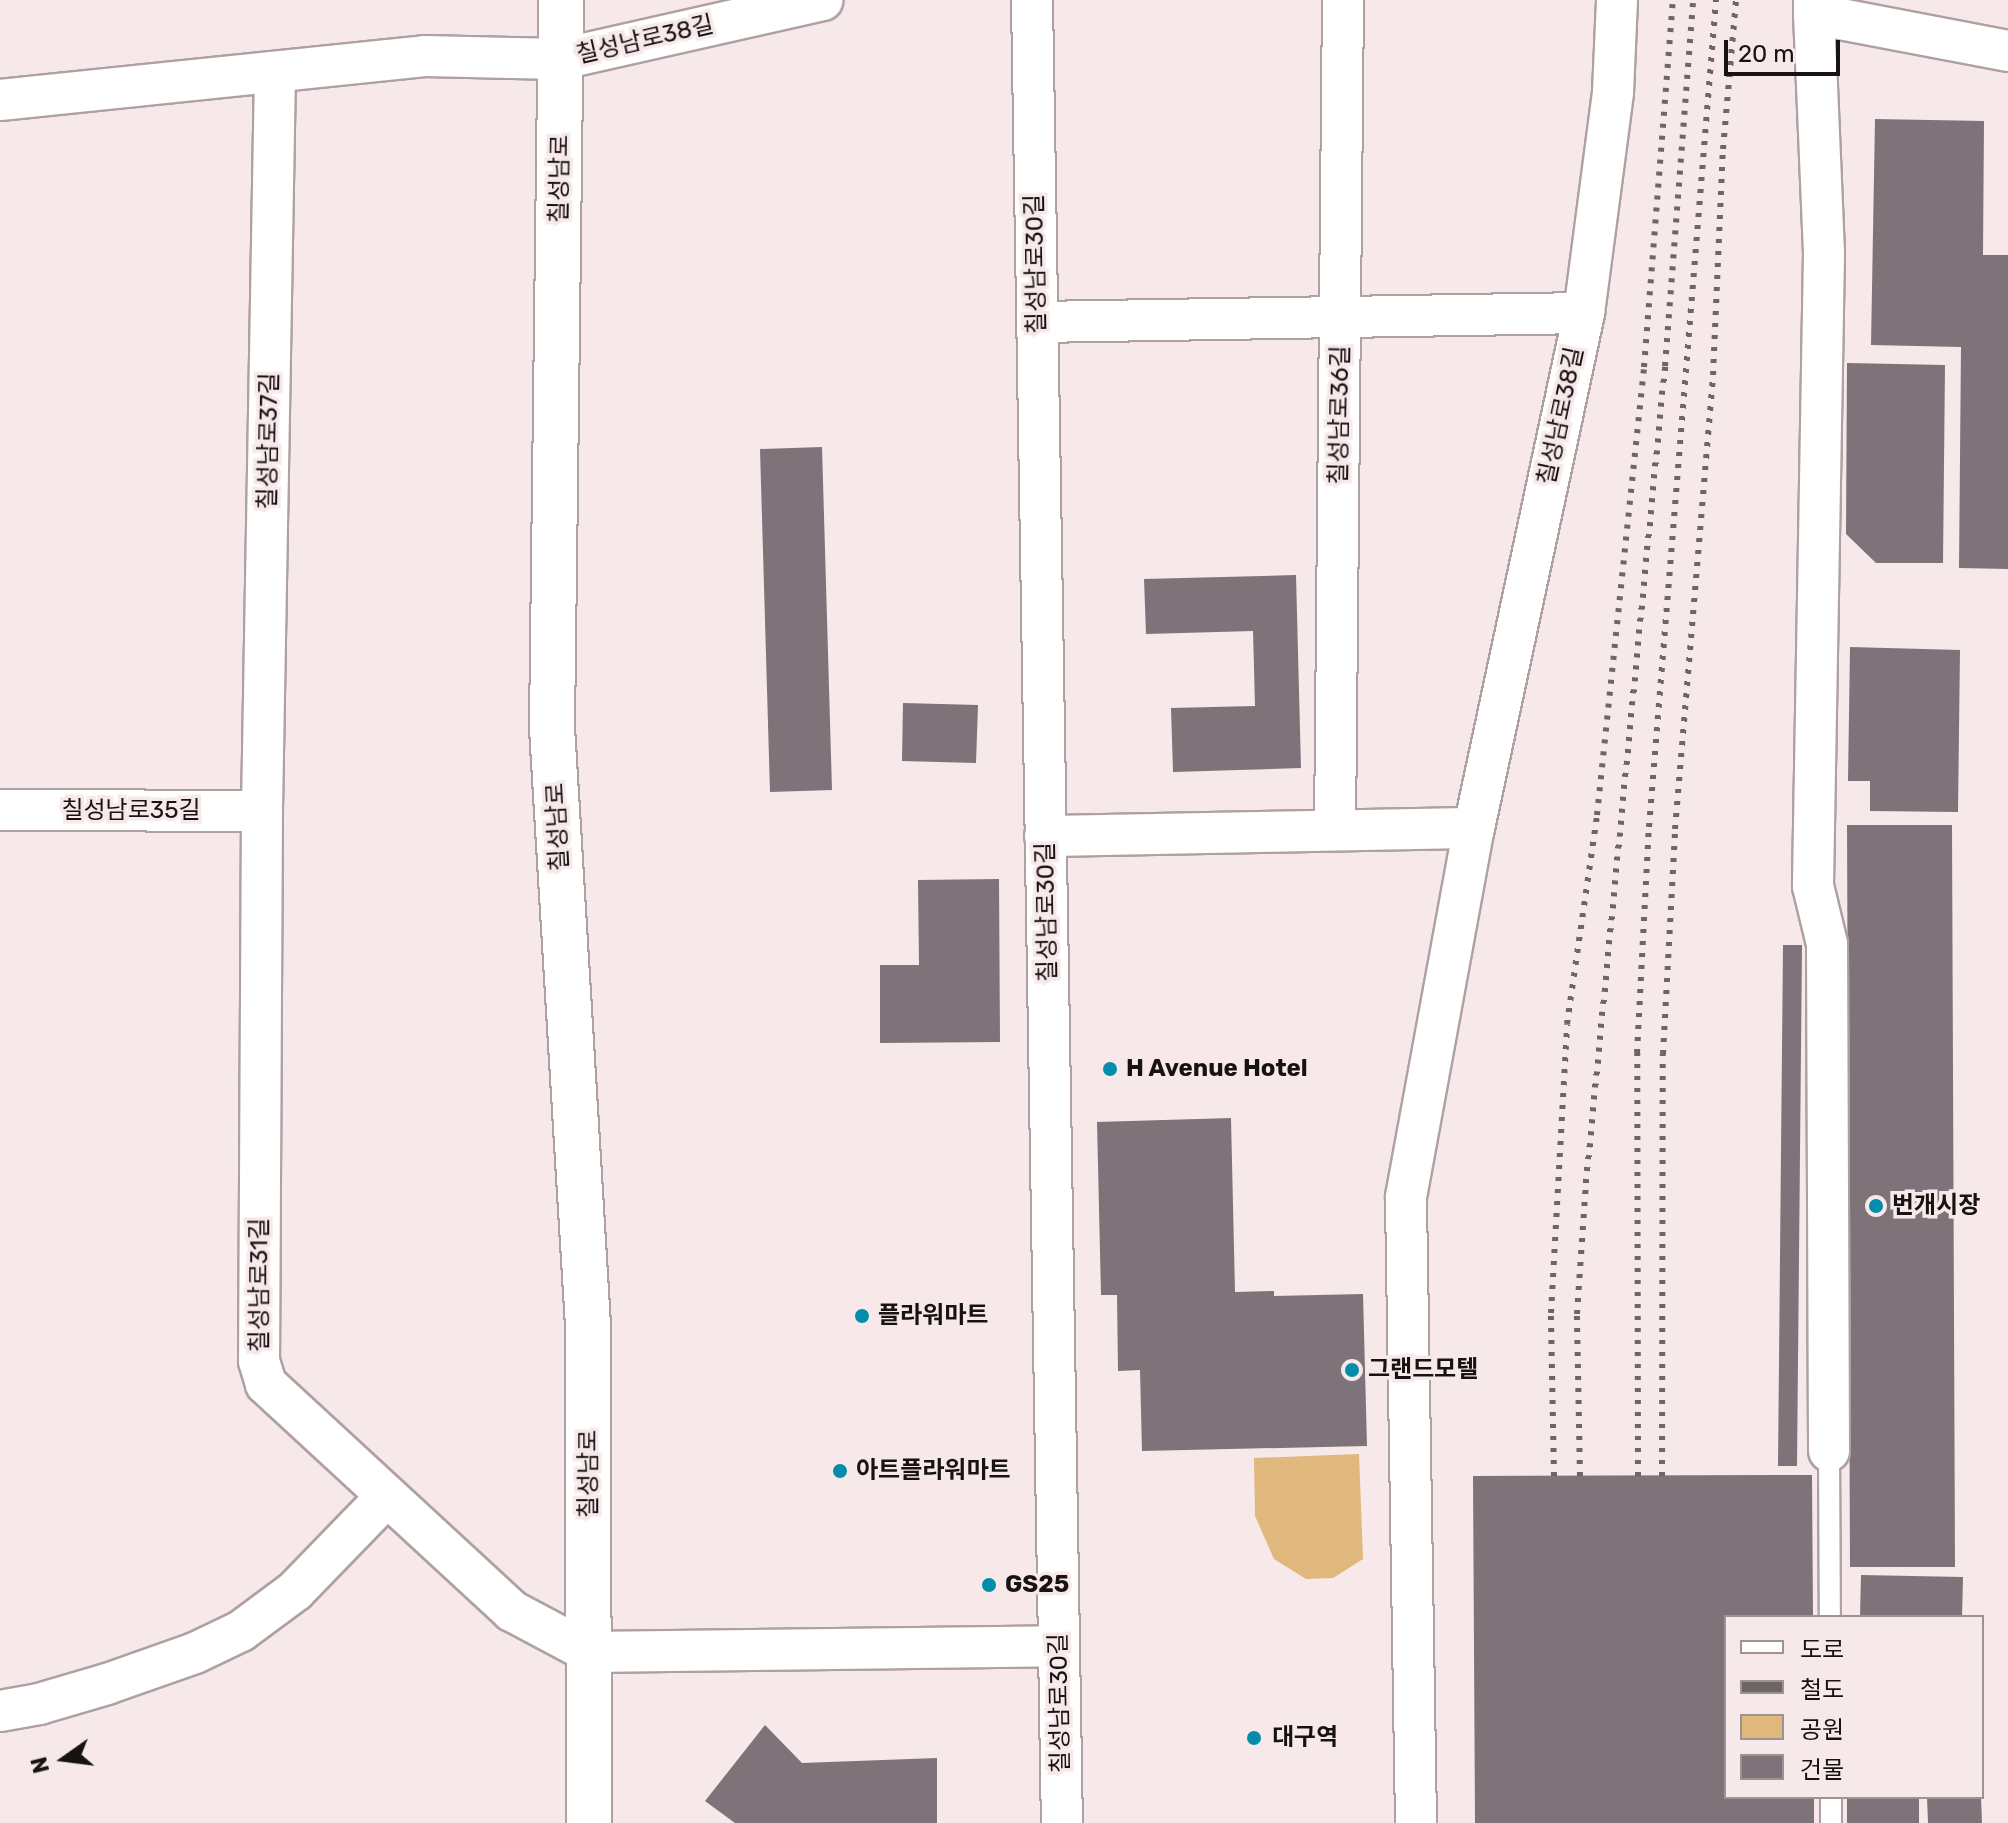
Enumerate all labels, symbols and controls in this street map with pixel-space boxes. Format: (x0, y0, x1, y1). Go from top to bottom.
street label: 칠성남로38길 (574, 10, 716, 70)
scale bar (1728, 24, 1844, 74)
text: 20 m (1738, 40, 1795, 68)
street label: 칠성남로 (545, 135, 575, 223)
street label: 칠성남로30길 (1020, 194, 1052, 334)
street label: 칠성남로38길 (1532, 344, 1590, 488)
street label: 칠성남로36길 (1324, 345, 1356, 485)
street label: 칠성남로37길 (253, 372, 285, 510)
street label: 칠성남로 (541, 782, 575, 872)
street label: 칠성남로35길 (61, 797, 201, 825)
street label: 칠성남로30길 (1031, 842, 1063, 982)
place label: H Avenue Hotel (1126, 1055, 1308, 1083)
marker: H Avenue Hotel (1101, 1060, 1119, 1078)
place label: 번개시장 (1892, 1192, 1980, 1220)
marker: 번개시장 (1867, 1197, 1885, 1215)
street label: 칠성남로31길 (246, 1218, 274, 1352)
place label: 플라워마트 (878, 1302, 988, 1330)
marker: 플라워마트 (853, 1307, 871, 1325)
place label: 그랜드모텔 (1368, 1356, 1478, 1384)
marker: 그랜드모텔 (1343, 1361, 1361, 1379)
street label: 칠성남로 (575, 1430, 603, 1518)
place label: 아트플라워마트 (856, 1457, 1011, 1485)
marker: 아트플라워마트 (831, 1462, 849, 1480)
place label: GS25 (1005, 1571, 1069, 1599)
marker: GS25 (980, 1576, 998, 1594)
legend (1724, 1615, 1984, 1799)
street label: 칠성남로30길 (1044, 1633, 1076, 1773)
text: 도로 (1800, 1636, 1844, 1664)
text: 철도 (1800, 1676, 1844, 1704)
text: 공원 (1800, 1716, 1844, 1744)
north arrow (24, 1719, 104, 1799)
place label: 대구역 (1272, 1724, 1338, 1752)
marker: 대구역 (1243, 1727, 1265, 1749)
text: N (25, 1754, 55, 1776)
text: 건물 (1800, 1756, 1844, 1784)

